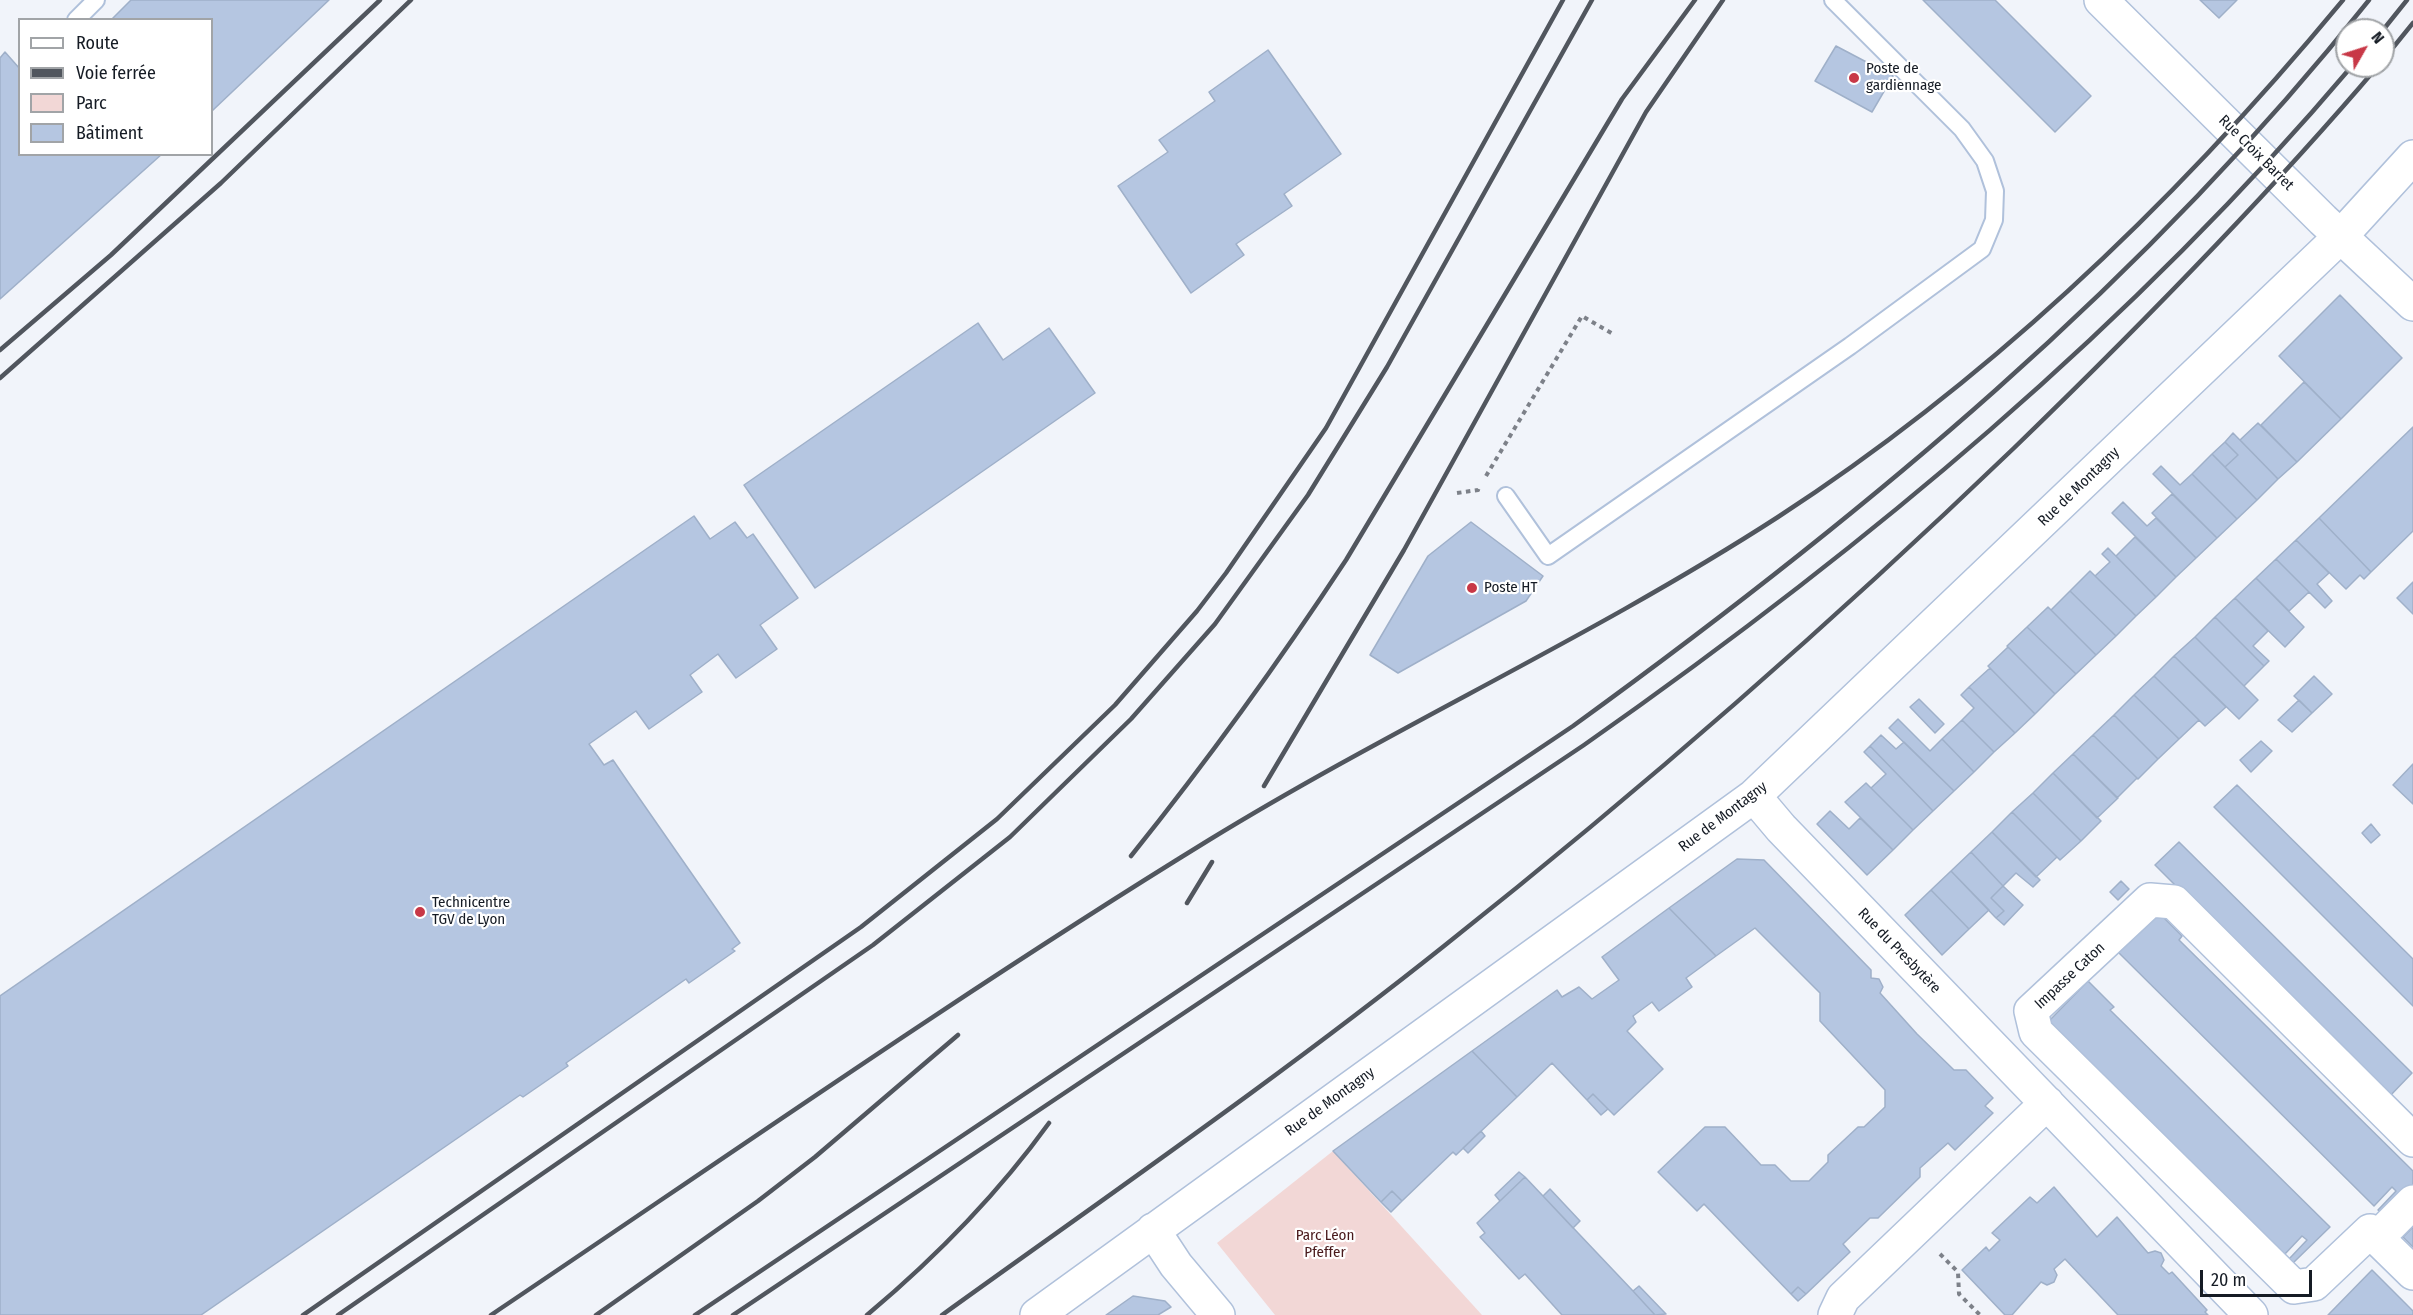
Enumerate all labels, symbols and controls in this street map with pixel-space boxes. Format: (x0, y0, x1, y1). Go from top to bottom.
legend (18, 18, 213, 156)
north arrow (2335, 18, 2395, 78)
text: N (2367, 28, 2388, 47)
text: Route (76, 32, 119, 54)
place label: Poste de gardiennage (1866, 60, 1941, 95)
text: Voie ferrée (76, 62, 156, 84)
marker: Poste de gardiennage (1847, 71, 1861, 85)
text: Parc (76, 92, 107, 114)
street label: Rue Croix Barret (2215, 112, 2297, 194)
text: Bâtiment (76, 122, 143, 144)
street label: Rue de Montagny (2035, 444, 2123, 530)
place label: Poste HT (1484, 579, 1537, 597)
marker: Poste HT (1465, 581, 1479, 595)
street label: Rue de Montagny (1675, 778, 1771, 856)
place label: Technicentre TGV de Lyon (432, 894, 510, 929)
marker: Technicentre TGV de Lyon (413, 905, 427, 919)
street label: Rue du Presbytère (1854, 905, 1944, 997)
street label: Impasse Caton (2031, 939, 2109, 1013)
street label: Rue de Montagny (1282, 1064, 1378, 1140)
park label: Parc Léon Pfeffer (1296, 1227, 1354, 1262)
scale bar (2203, 1258, 2316, 1296)
text: 20 m (2211, 1269, 2246, 1291)

